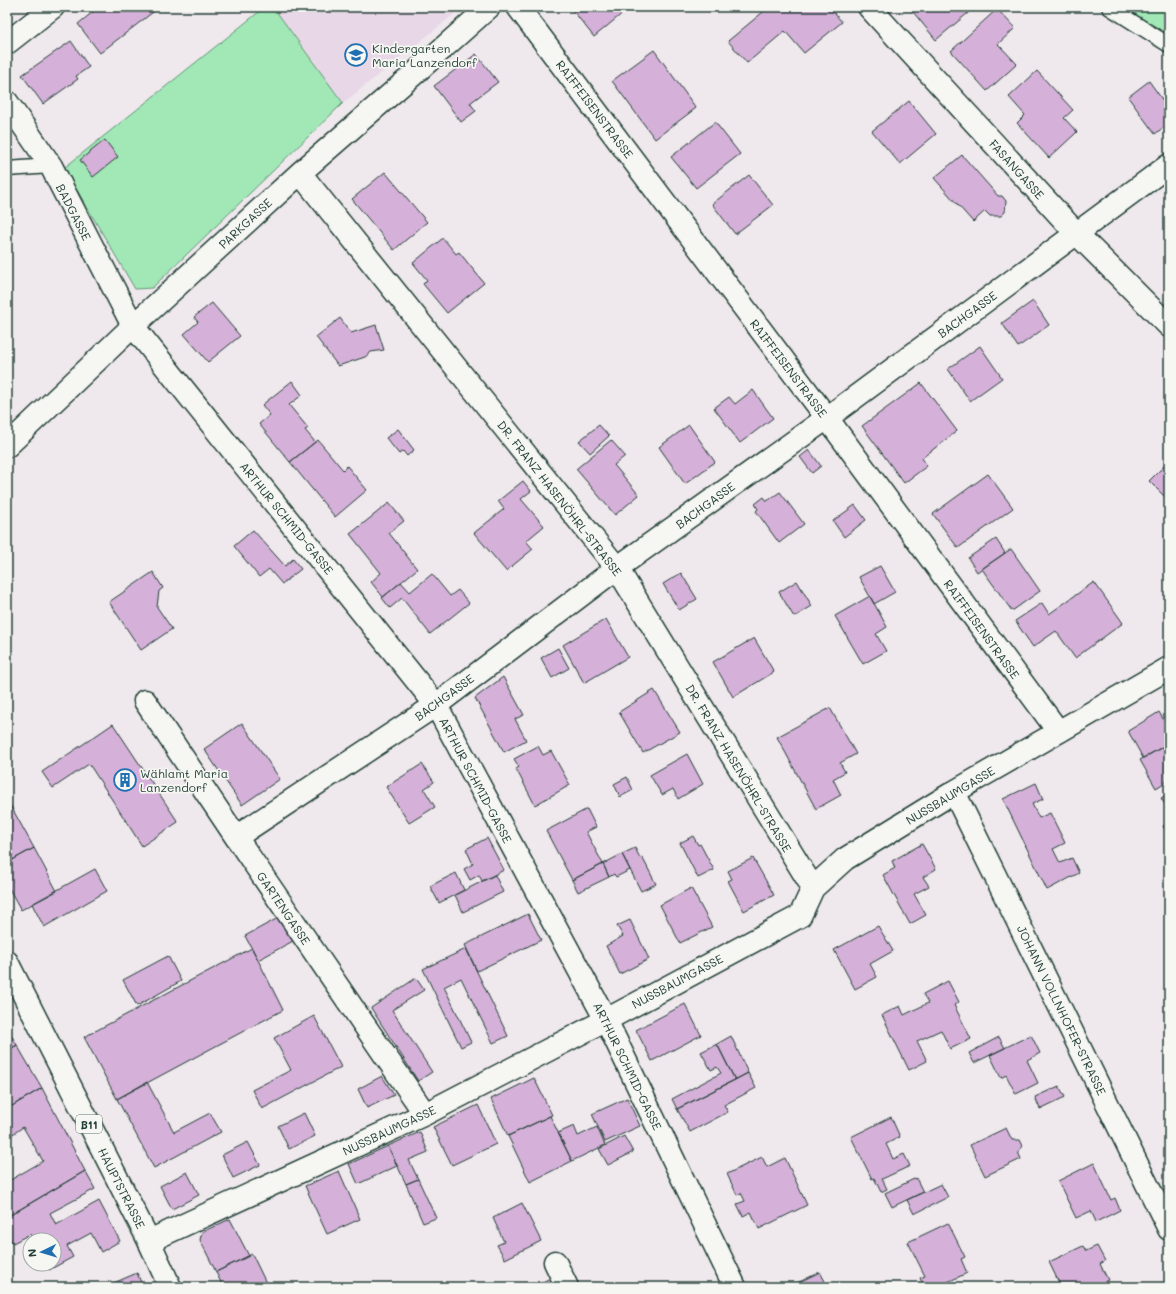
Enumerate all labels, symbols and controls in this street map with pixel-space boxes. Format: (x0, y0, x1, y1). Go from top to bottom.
place label: Kindergarten Maria Lanzendorf (372, 40, 477, 70)
school or university icon: Kindergarten Maria Lanzendorf (343, 42, 369, 68)
street label: RAIFFEISENSTRASSE (553, 57, 637, 161)
street label: FASANGASSE (986, 136, 1048, 202)
street label: BADGASSE (53, 181, 95, 243)
street label: PARKGASSE (215, 194, 275, 252)
street label: BACHGASSE (934, 287, 1000, 341)
street label: RAIFFEISENSTRASSE (747, 316, 831, 420)
street label: DR. FRANZ HASENÖHRL-STRASSE (494, 417, 626, 579)
street label: ARTHUR SCHMID-GASSE (237, 458, 337, 578)
street label: BACHGASSE (672, 478, 738, 532)
street label: RAIFFEISENSTRASSE (941, 576, 1024, 682)
street label: BACHGASSE (411, 670, 477, 724)
street label: DR. FRANZ HASENÖHRL-STRASSE (682, 681, 796, 855)
street label: ARTHUR SCHMID-GASSE (436, 714, 516, 846)
street label: NUSSBAUMGASSE (902, 762, 998, 828)
place label: Wählamt Maria Lanzendorf (140, 765, 228, 795)
building icon: Wählamt Maria Lanzendorf (112, 767, 138, 793)
street label: GARTENGASSE (254, 868, 314, 948)
street label: JOHANN VOLLNHOFER-STRASSE (1014, 922, 1110, 1098)
street label: NUSSBAUMGASSE (629, 950, 726, 1012)
street label: ARTHUR SCHMID-GASSE (590, 999, 666, 1133)
street label: NUSSBAUMGASSE (340, 1101, 438, 1159)
road number: B11 (76, 1115, 102, 1133)
street label: HAUPTSTRASSE (95, 1145, 149, 1231)
north arrow (22, 1232, 62, 1272)
text: N (24, 1248, 39, 1258)

